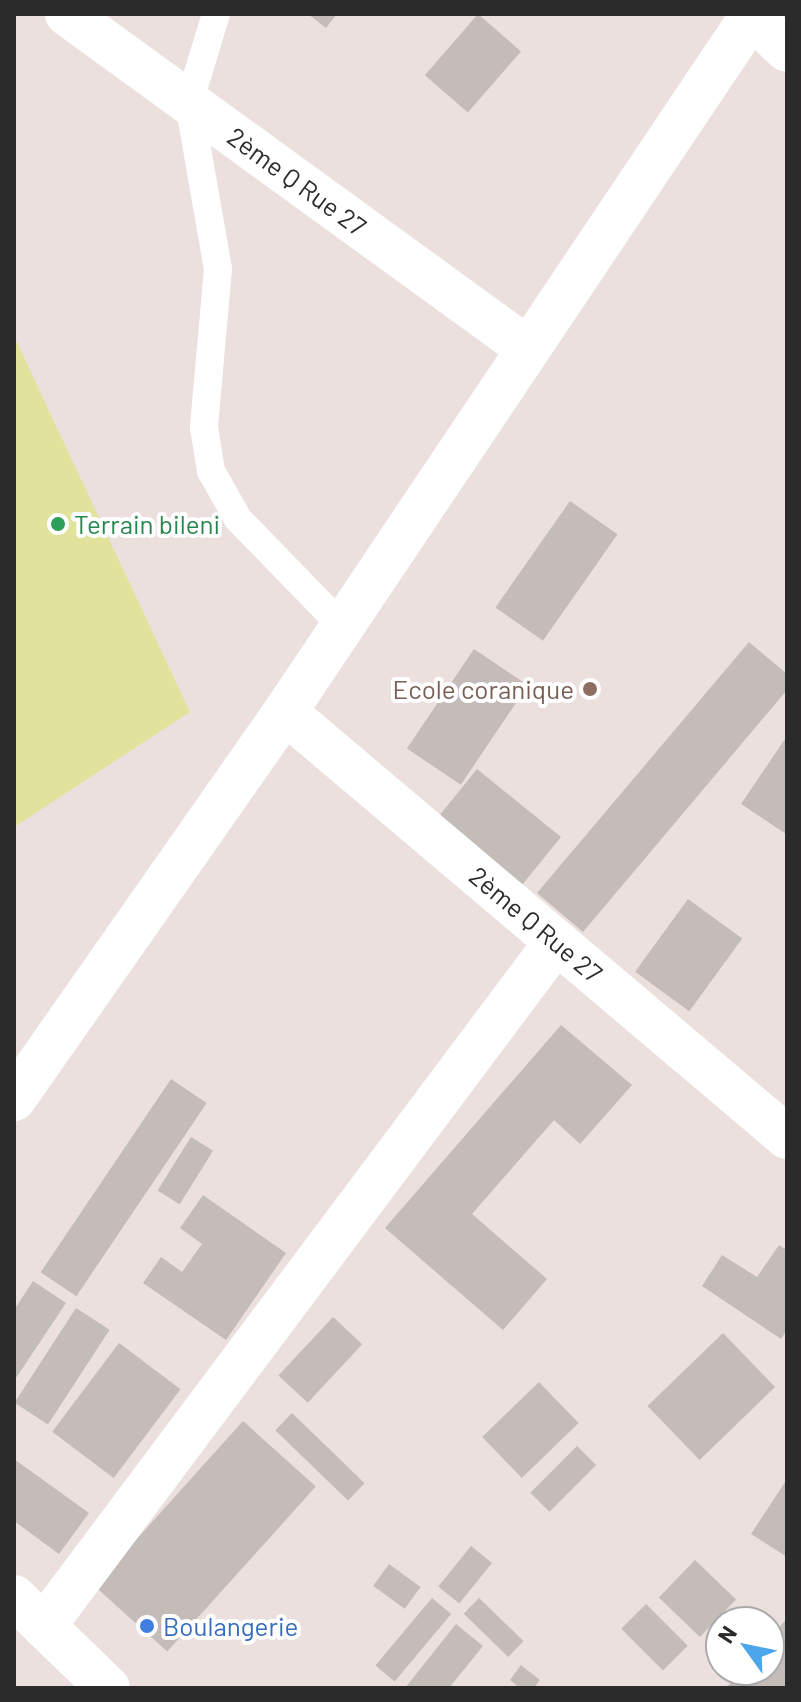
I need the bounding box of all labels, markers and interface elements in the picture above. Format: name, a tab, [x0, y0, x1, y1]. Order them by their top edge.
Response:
street label: 2ème Q Rue 27	[222, 120, 372, 242]
place label: Terrain bileni	[74, 508, 220, 540]
marker: Terrain bileni	[49, 515, 67, 533]
place label: Ecole coranique	[393, 673, 574, 705]
marker: Ecole coranique	[581, 680, 599, 698]
street label: 2ème Q Rue 27	[463, 860, 609, 988]
north arrow	[705, 1606, 785, 1686]
place label: Boulangerie	[163, 1610, 298, 1642]
marker: Boulangerie	[138, 1617, 156, 1635]
text: N	[712, 1621, 741, 1647]

